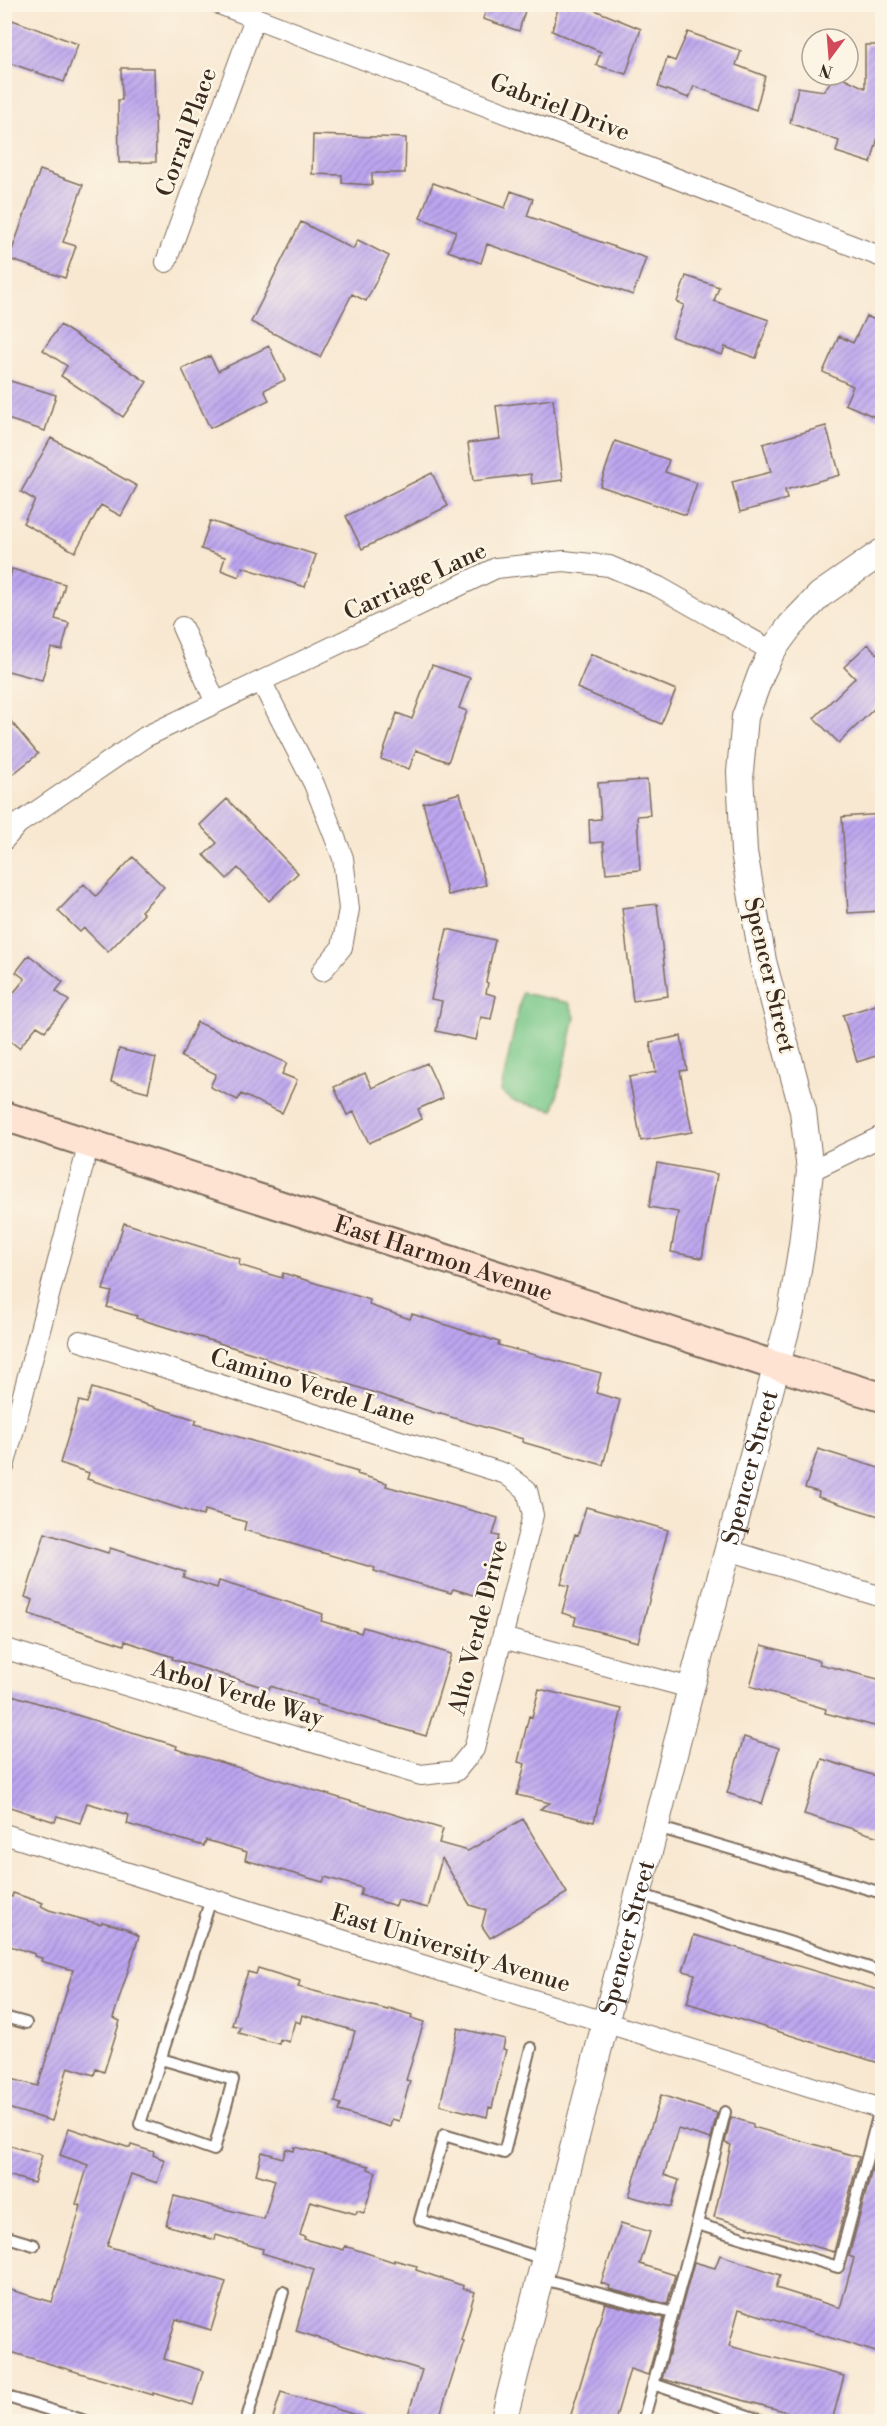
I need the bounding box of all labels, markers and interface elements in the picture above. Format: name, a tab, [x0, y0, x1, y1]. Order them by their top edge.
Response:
north arrow	[800, 27, 860, 87]
text: N	[817, 59, 835, 82]
street label: Corral Place	[150, 64, 224, 201]
street label: Gabriel Drive	[485, 67, 634, 148]
street label: Carriage Lane	[339, 536, 492, 628]
street label: Spencer Street	[737, 894, 802, 1056]
street label: East Harmon Avenue	[330, 1210, 556, 1308]
street label: Camino Verde Lane	[207, 1342, 419, 1433]
street label: Spencer Street	[716, 1387, 786, 1548]
street label: Alto Verde Drive	[442, 1537, 515, 1719]
street label: Arbol Verde Way	[147, 1653, 327, 1734]
street label: Spencer Street	[594, 1857, 662, 2019]
street label: East University Avenue	[327, 1898, 574, 2000]

